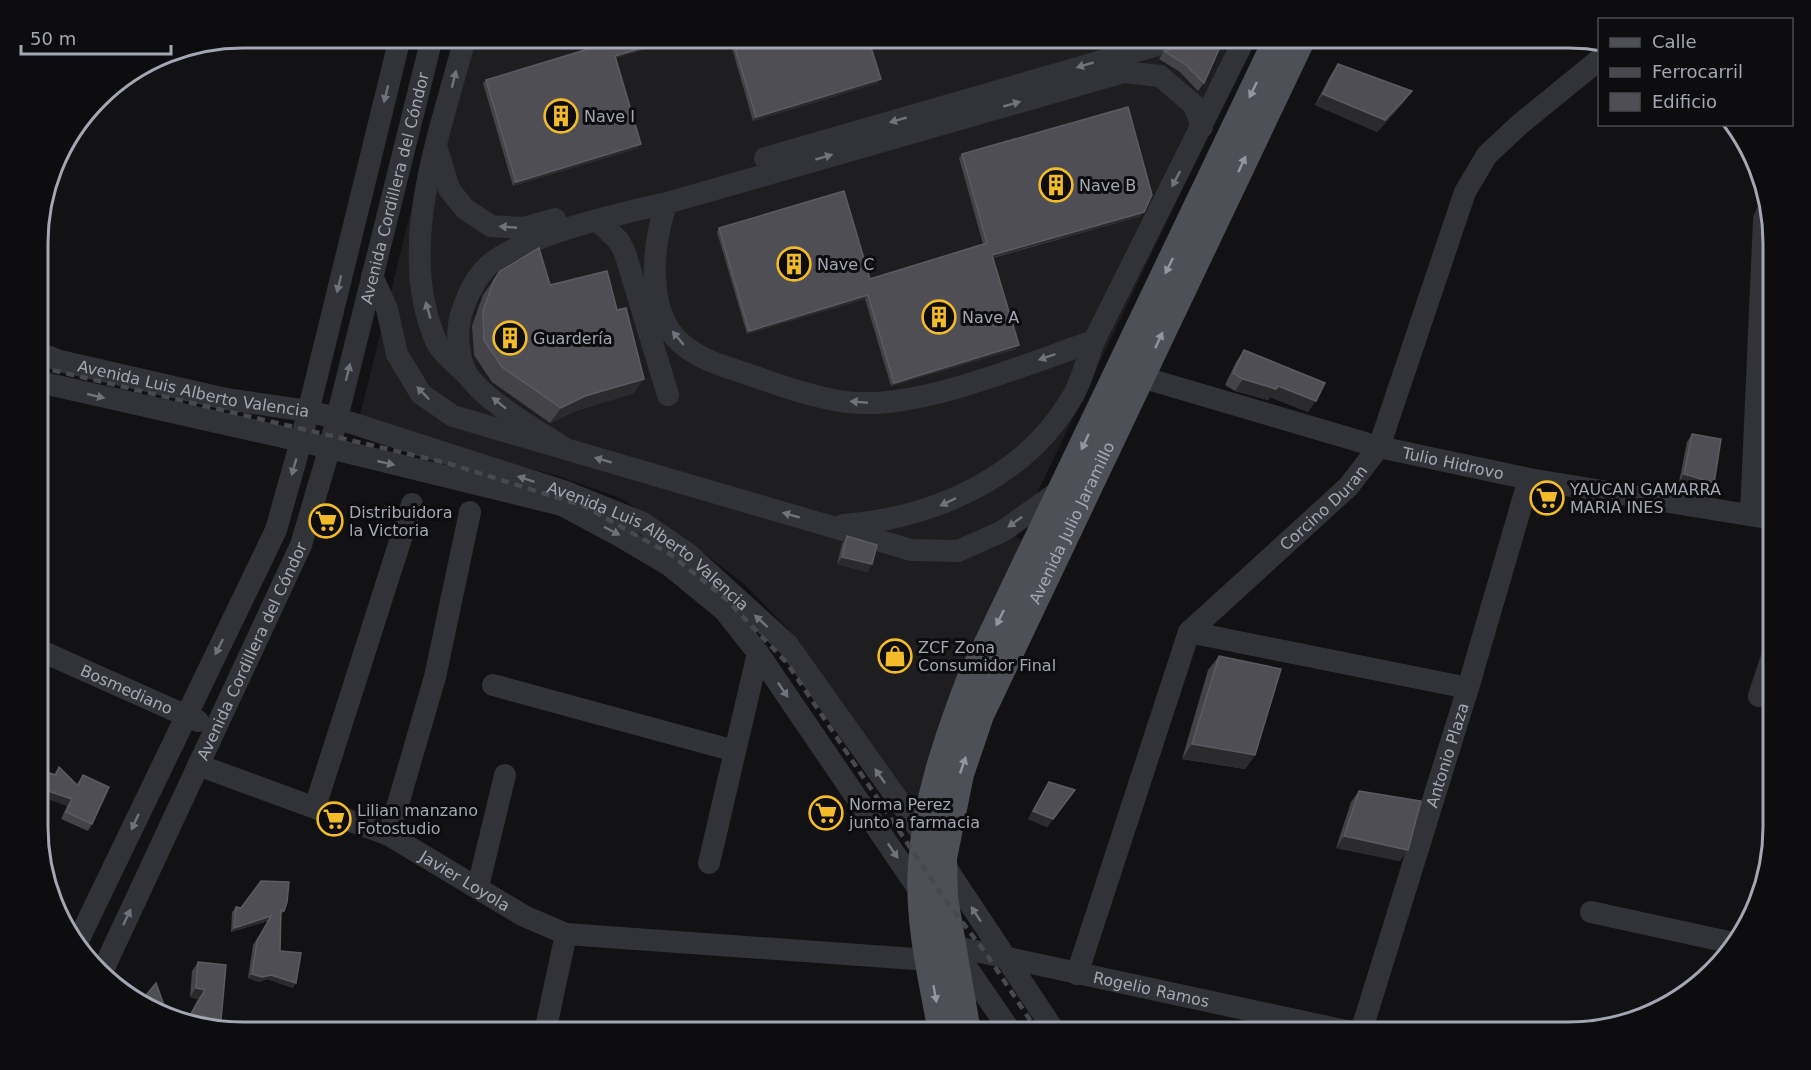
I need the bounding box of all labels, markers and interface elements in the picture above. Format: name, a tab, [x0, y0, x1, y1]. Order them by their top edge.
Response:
scale bar	[21, 18, 171, 56]
legend	[1598, 18, 1793, 126]
text: 50 m	[30, 28, 76, 49]
text: Calle	[1652, 31, 1697, 52]
one-way arrow	[1076, 61, 1094, 70]
text: Ferrocarril	[1652, 61, 1743, 82]
street label: Avenida Cordillera del Cóndor	[356, 70, 433, 306]
one-way arrow	[450, 70, 460, 88]
one-way arrow	[1248, 82, 1257, 99]
one-way arrow	[380, 85, 390, 104]
text: Edificio	[1652, 91, 1717, 112]
building icon: Nave I	[543, 98, 579, 134]
one-way arrow	[1003, 99, 1021, 108]
place label: Nave I	[584, 107, 635, 126]
one-way arrow	[889, 116, 907, 125]
one-way arrow	[815, 152, 833, 162]
one-way arrow	[1238, 155, 1247, 172]
building icon: Nave B	[1038, 167, 1074, 203]
one-way arrow	[1171, 170, 1181, 187]
place label: Nave B	[1079, 176, 1136, 195]
one-way arrow	[499, 222, 518, 232]
building icon: Nave C	[776, 246, 812, 282]
place label: Nave C	[817, 255, 874, 274]
one-way arrow	[1164, 258, 1173, 275]
one-way arrow	[334, 274, 344, 293]
building icon: Nave A	[921, 299, 957, 335]
one-way arrow	[423, 301, 432, 319]
place label: Nave A	[962, 308, 1019, 327]
building icon: Guardería	[492, 320, 528, 356]
place label: Guardería	[533, 329, 612, 348]
one-way arrow	[672, 330, 685, 346]
one-way arrow	[1154, 331, 1163, 348]
one-way arrow	[1038, 352, 1056, 362]
street label: Avenida Luis Alberto Valencia	[76, 356, 311, 421]
one-way arrow	[343, 363, 353, 381]
one-way arrow	[416, 386, 430, 401]
one-way arrow	[87, 392, 106, 401]
one-way arrow	[491, 397, 507, 410]
one-way arrow	[849, 397, 868, 406]
one-way arrow	[1080, 434, 1089, 451]
street label: Avenida Julio Jaramillo	[1025, 438, 1118, 607]
street label: Tulio Hidrovo	[1400, 443, 1506, 483]
one-way arrow	[594, 455, 612, 464]
one-way arrow	[289, 458, 298, 476]
one-way arrow	[377, 459, 395, 469]
street label: Corcino Duran	[1276, 461, 1371, 554]
one-way arrow	[517, 474, 535, 483]
street label: Avenida Luis Alberto Valencia	[545, 477, 753, 614]
supermarket icon: YAUCAN GAMARRA MARIA INES	[1529, 480, 1565, 516]
place label: YAUCAN GAMARRA MARIA INES	[1569, 480, 1721, 517]
one-way arrow	[939, 497, 956, 506]
supermarket icon: Distribuidora la Victoria	[308, 503, 344, 539]
place label: Distribuidora la Victoria	[349, 503, 452, 540]
one-way arrow	[781, 510, 799, 519]
one-way arrow	[1008, 516, 1024, 528]
one-way arrow	[603, 526, 620, 536]
street label: Avenida Cordillera del Cóndor	[193, 539, 311, 763]
one-way arrow	[996, 609, 1006, 627]
one-way arrow	[754, 614, 769, 628]
one-way arrow	[214, 638, 224, 655]
shop icon: ZCF Zona Consumidor Final	[877, 638, 913, 674]
place label: ZCF Zona Consumidor Final	[918, 638, 1056, 675]
street label: Bosmediano	[78, 660, 176, 718]
one-way arrow	[777, 681, 789, 697]
street label: Antonio Plaza	[1422, 700, 1472, 810]
one-way arrow	[959, 756, 968, 774]
one-way arrow	[874, 768, 886, 783]
supermarket icon: Norma Perez junto a farmacia	[808, 795, 844, 831]
place label: Norma Perez junto a farmacia	[848, 795, 980, 832]
supermarket icon: Lilian manzano Fotostudio	[316, 801, 352, 837]
place label: Lilian manzano Fotostudio	[357, 801, 478, 838]
one-way arrow	[130, 814, 139, 831]
one-way arrow	[887, 842, 899, 858]
street label: Javier Loyola	[416, 846, 514, 915]
one-way arrow	[971, 906, 982, 922]
one-way arrow	[123, 908, 132, 925]
street label: Rogelio Ramos	[1092, 967, 1211, 1011]
one-way arrow	[931, 984, 940, 1003]

